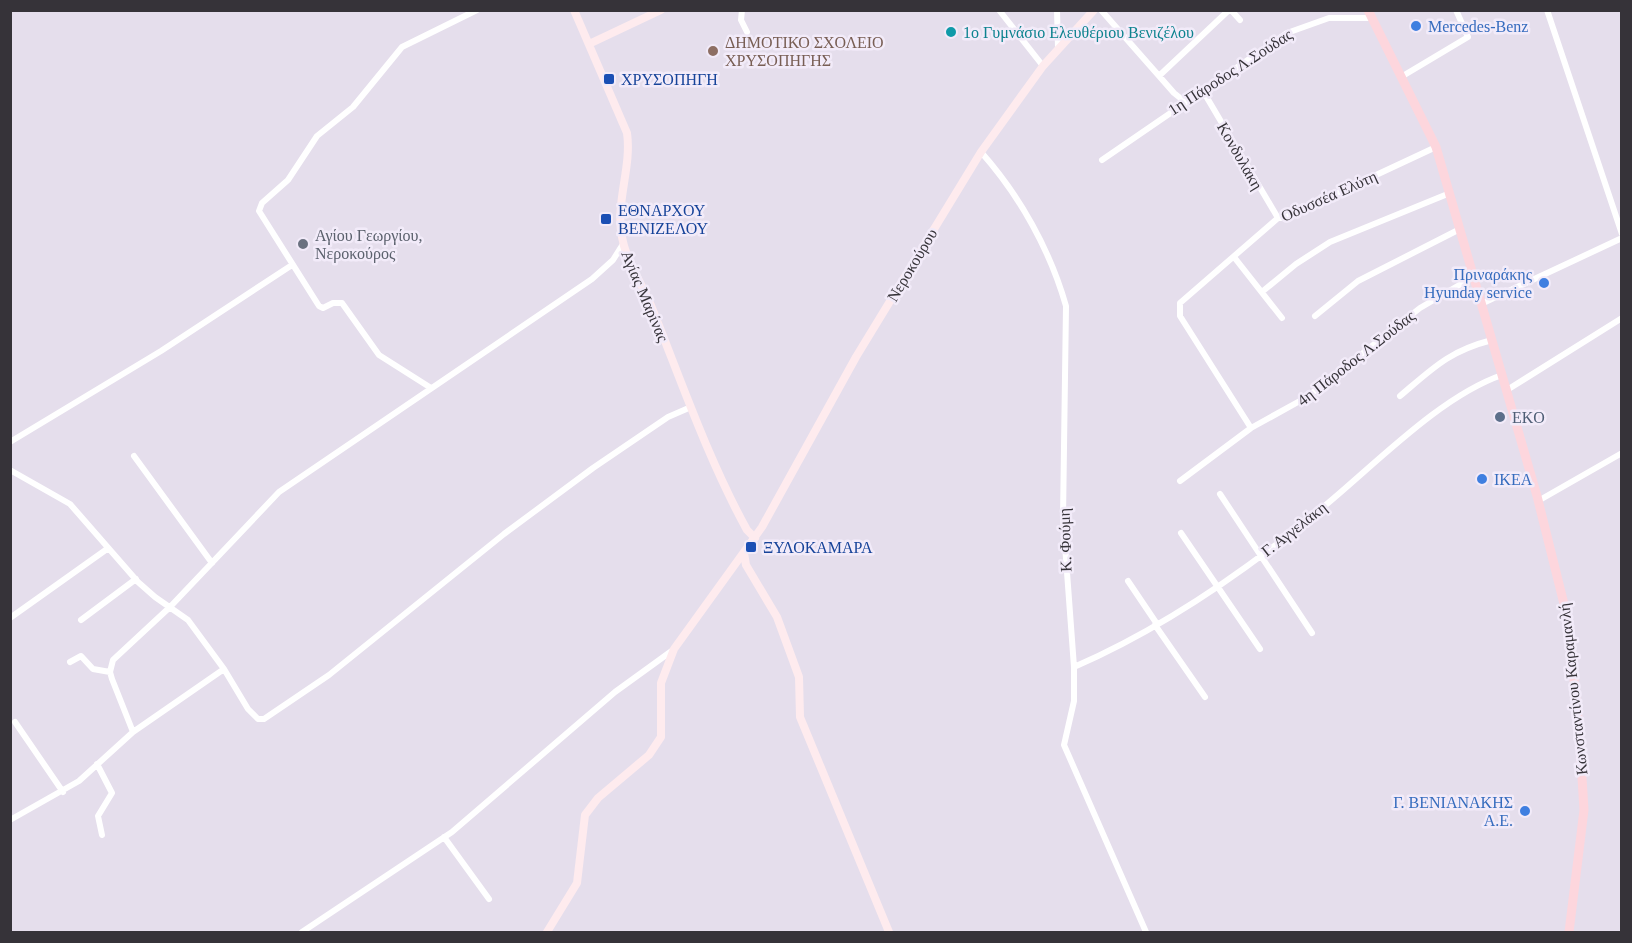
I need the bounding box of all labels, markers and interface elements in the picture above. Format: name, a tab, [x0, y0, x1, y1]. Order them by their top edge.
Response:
place label: Mercedes-Benz	[1428, 18, 1528, 35]
marker: Mercedes-Benz	[1409, 19, 1423, 33]
place label: 1ο Γυμνάσιο Ελευθέριου Βενιζέλου	[963, 24, 1194, 42]
marker: 1ο Γυμνάσιο Ελευθέριου Βενιζέλου	[944, 25, 958, 39]
street label: 1η Πάροδος Λ.Σούδας	[1165, 25, 1296, 119]
place label: ΔΗΜΟΤΙΚΟ ΣΧΟΛΕΙΟ ΧΡΥΣΟΠΗΓΗΣ	[725, 34, 884, 69]
marker: ΔΗΜΟΤΙΚΟ ΣΧΟΛΕΙΟ ΧΡΥΣΟΠΗΓΗΣ	[706, 44, 720, 58]
place label: ΧΡΥΣΟΠΗΓΗ	[621, 71, 718, 88]
marker: ΧΡΥΣΟΠΗΓΗ	[602, 72, 616, 86]
street label: Κονδυλάκη	[1213, 119, 1266, 193]
street label: Οδυσσέα Ελύτη	[1278, 167, 1380, 226]
place label: ΕΘΝΑΡΧΟΥ ΒΕΝΙΖΕΛΟΥ	[618, 202, 709, 237]
marker: ΕΘΝΑΡΧΟΥ ΒΕΝΙΖΕΛΟΥ	[599, 212, 613, 226]
street label: Νεροκούρου	[884, 225, 941, 305]
place label: Αγίου Γεωργίου, Νεροκούρος	[315, 227, 423, 263]
marker: Αγίου Γεωργίου, Νεροκούρος	[296, 237, 310, 251]
street label: Αγίας Μαρίνας	[617, 248, 672, 345]
place label: Πριναράκης Hyunday service	[1424, 266, 1533, 302]
marker: Πριναράκης Hyunday service	[1537, 276, 1551, 290]
street label: 4η Πάροδος Λ.Σούδας	[1294, 306, 1419, 410]
place label: EKO	[1512, 409, 1545, 426]
marker: EKO	[1493, 410, 1507, 424]
place label: IKEA	[1494, 471, 1533, 488]
marker: IKEA	[1475, 472, 1489, 486]
street label: Γ. Αγγελάκη	[1258, 498, 1331, 561]
street label: Κ. Φούμη	[1055, 508, 1076, 572]
place label: ΞΥΛΟΚΑΜΑΡΑ	[763, 539, 873, 556]
marker: ΞΥΛΟΚΑΜΑΡΑ	[744, 540, 758, 554]
street label: Κωνσταντίνου Καραμανλή	[1555, 602, 1591, 776]
place label: Γ. ΒΕΝΙΑΝΑΚΗΣ A.E.	[1393, 794, 1513, 829]
marker: Γ. ΒΕΝΙΑΝΑΚΗΣ A.E.	[1518, 804, 1532, 818]

